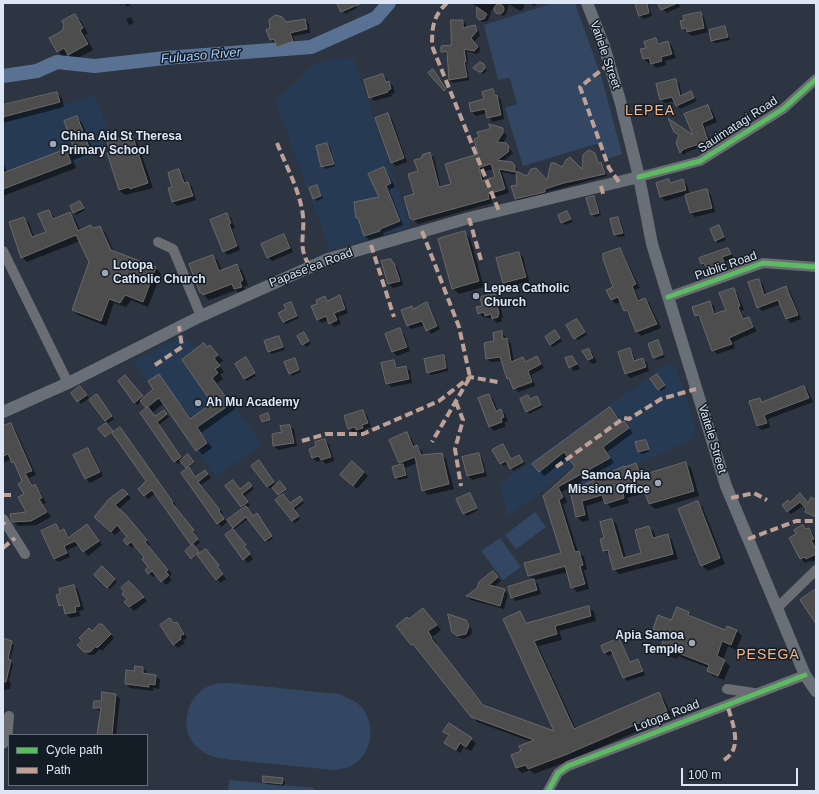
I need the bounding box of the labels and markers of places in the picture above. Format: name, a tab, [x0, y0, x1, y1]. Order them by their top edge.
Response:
place label: China Aid St Theresa Primary School	[61, 130, 182, 158]
marker: China Aid St Theresa Primary School	[48, 139, 58, 149]
place label: Lotopa Catholic Church	[113, 259, 206, 287]
marker: Lotopa Catholic Church	[100, 268, 110, 278]
place label: Lepea Catholic Church	[484, 282, 569, 310]
marker: Lepea Catholic Church	[471, 291, 481, 301]
place label: Ah Mu Academy	[206, 396, 299, 410]
marker: Ah Mu Academy	[193, 398, 203, 408]
place label: Samoa Apia Mission Office	[568, 469, 650, 497]
marker: Samoa Apia Mission Office	[653, 478, 663, 488]
place label: Apia Samoa Temple	[615, 629, 684, 657]
marker: Apia Samoa Temple	[687, 638, 697, 648]

